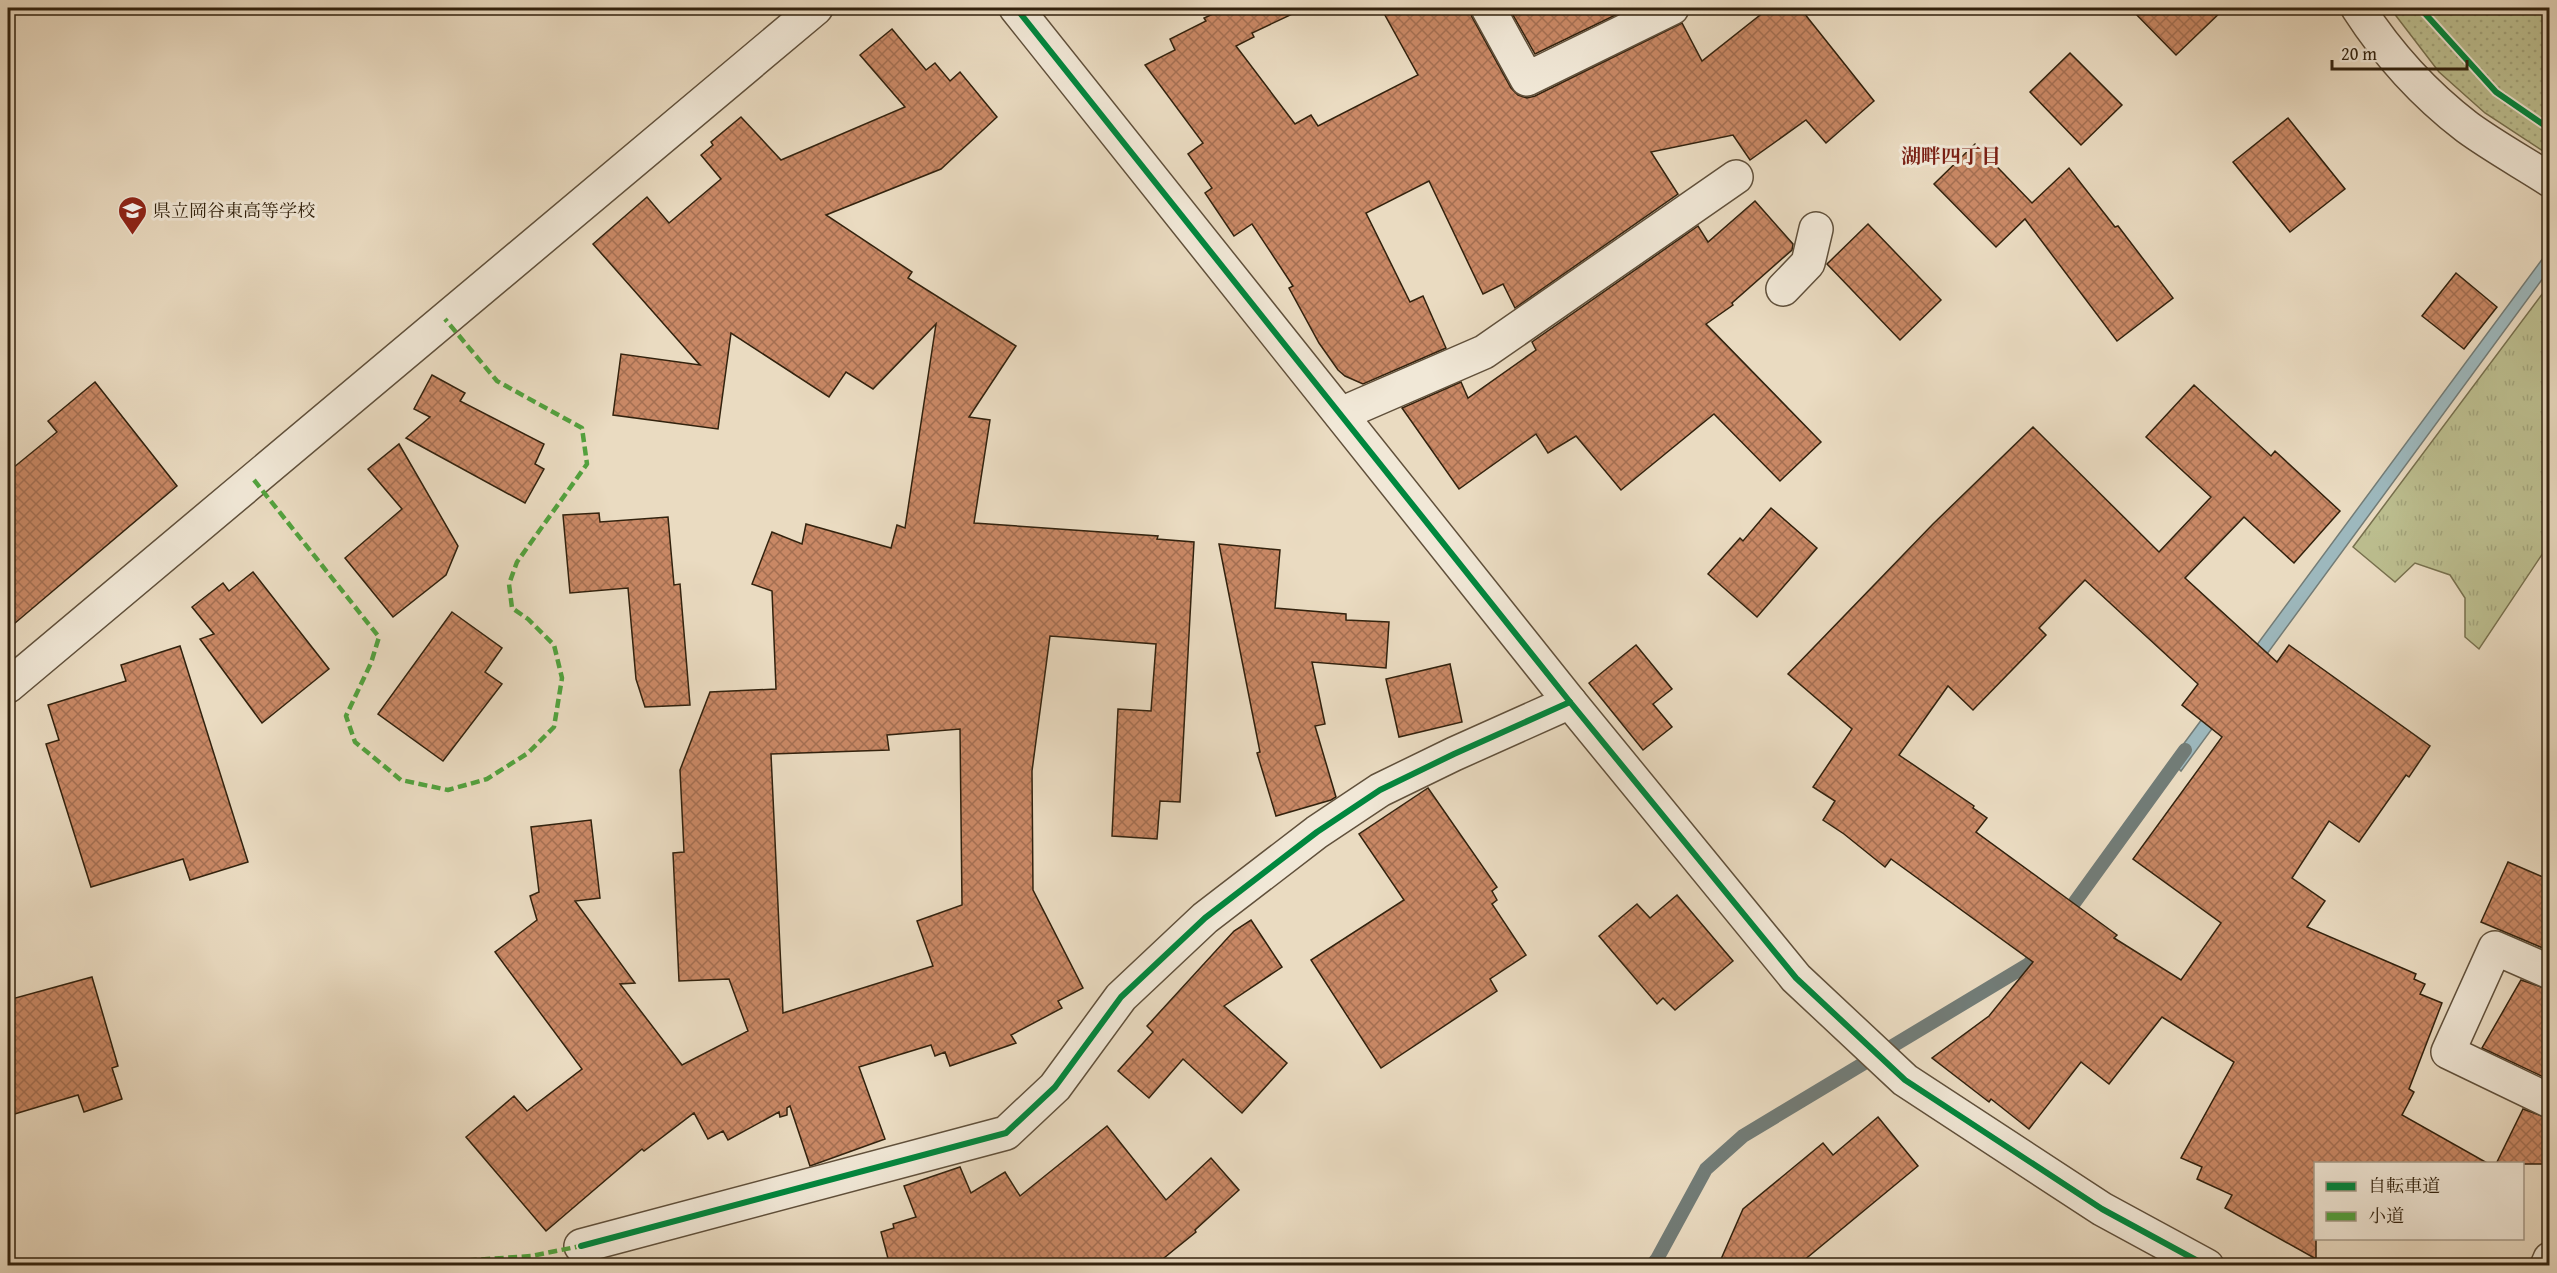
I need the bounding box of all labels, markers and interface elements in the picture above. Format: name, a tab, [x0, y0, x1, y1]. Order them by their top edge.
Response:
scale bar	[2332, 33, 2467, 71]
text: 20 m	[2341, 40, 2377, 67]
district label: 湖畔四丁目	[1901, 141, 2001, 170]
school or university icon: 県立岡谷東高等学校	[116, 194, 148, 236]
place label: 県立岡谷東高等学校	[153, 197, 315, 224]
legend	[2314, 1162, 2524, 1240]
text: 自転車道	[2368, 1172, 2440, 1199]
text: 小道	[2368, 1202, 2404, 1229]

